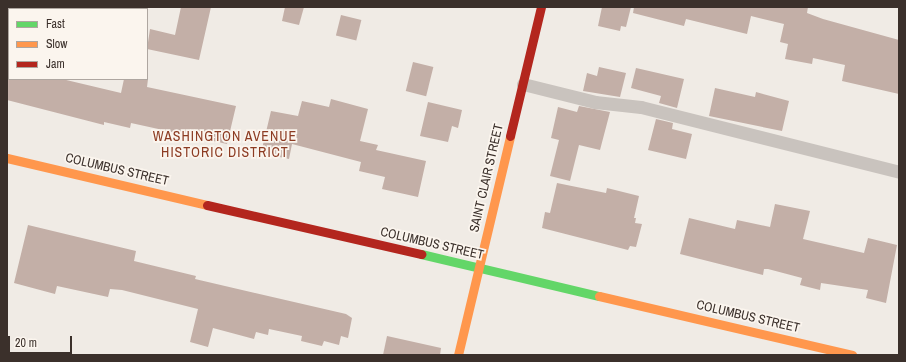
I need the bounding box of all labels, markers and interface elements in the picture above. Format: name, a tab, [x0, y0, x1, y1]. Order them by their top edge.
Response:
legend	[8, 8, 148, 80]
text: Fast	[46, 16, 65, 32]
text: Slow	[46, 36, 67, 52]
text: Jam	[46, 56, 65, 72]
street label: SAINT CLAIR STREET	[467, 122, 507, 234]
district label: WASHINGTON AVENUE HISTORIC DISTRICT	[152, 128, 298, 160]
street label: COLUMBUS STREET	[64, 151, 170, 189]
street label: COLUMBUS STREET	[379, 225, 485, 263]
street label: COLUMBUS STREET	[695, 298, 801, 336]
scale bar	[10, 328, 74, 354]
text: 20 m	[15, 335, 37, 351]

